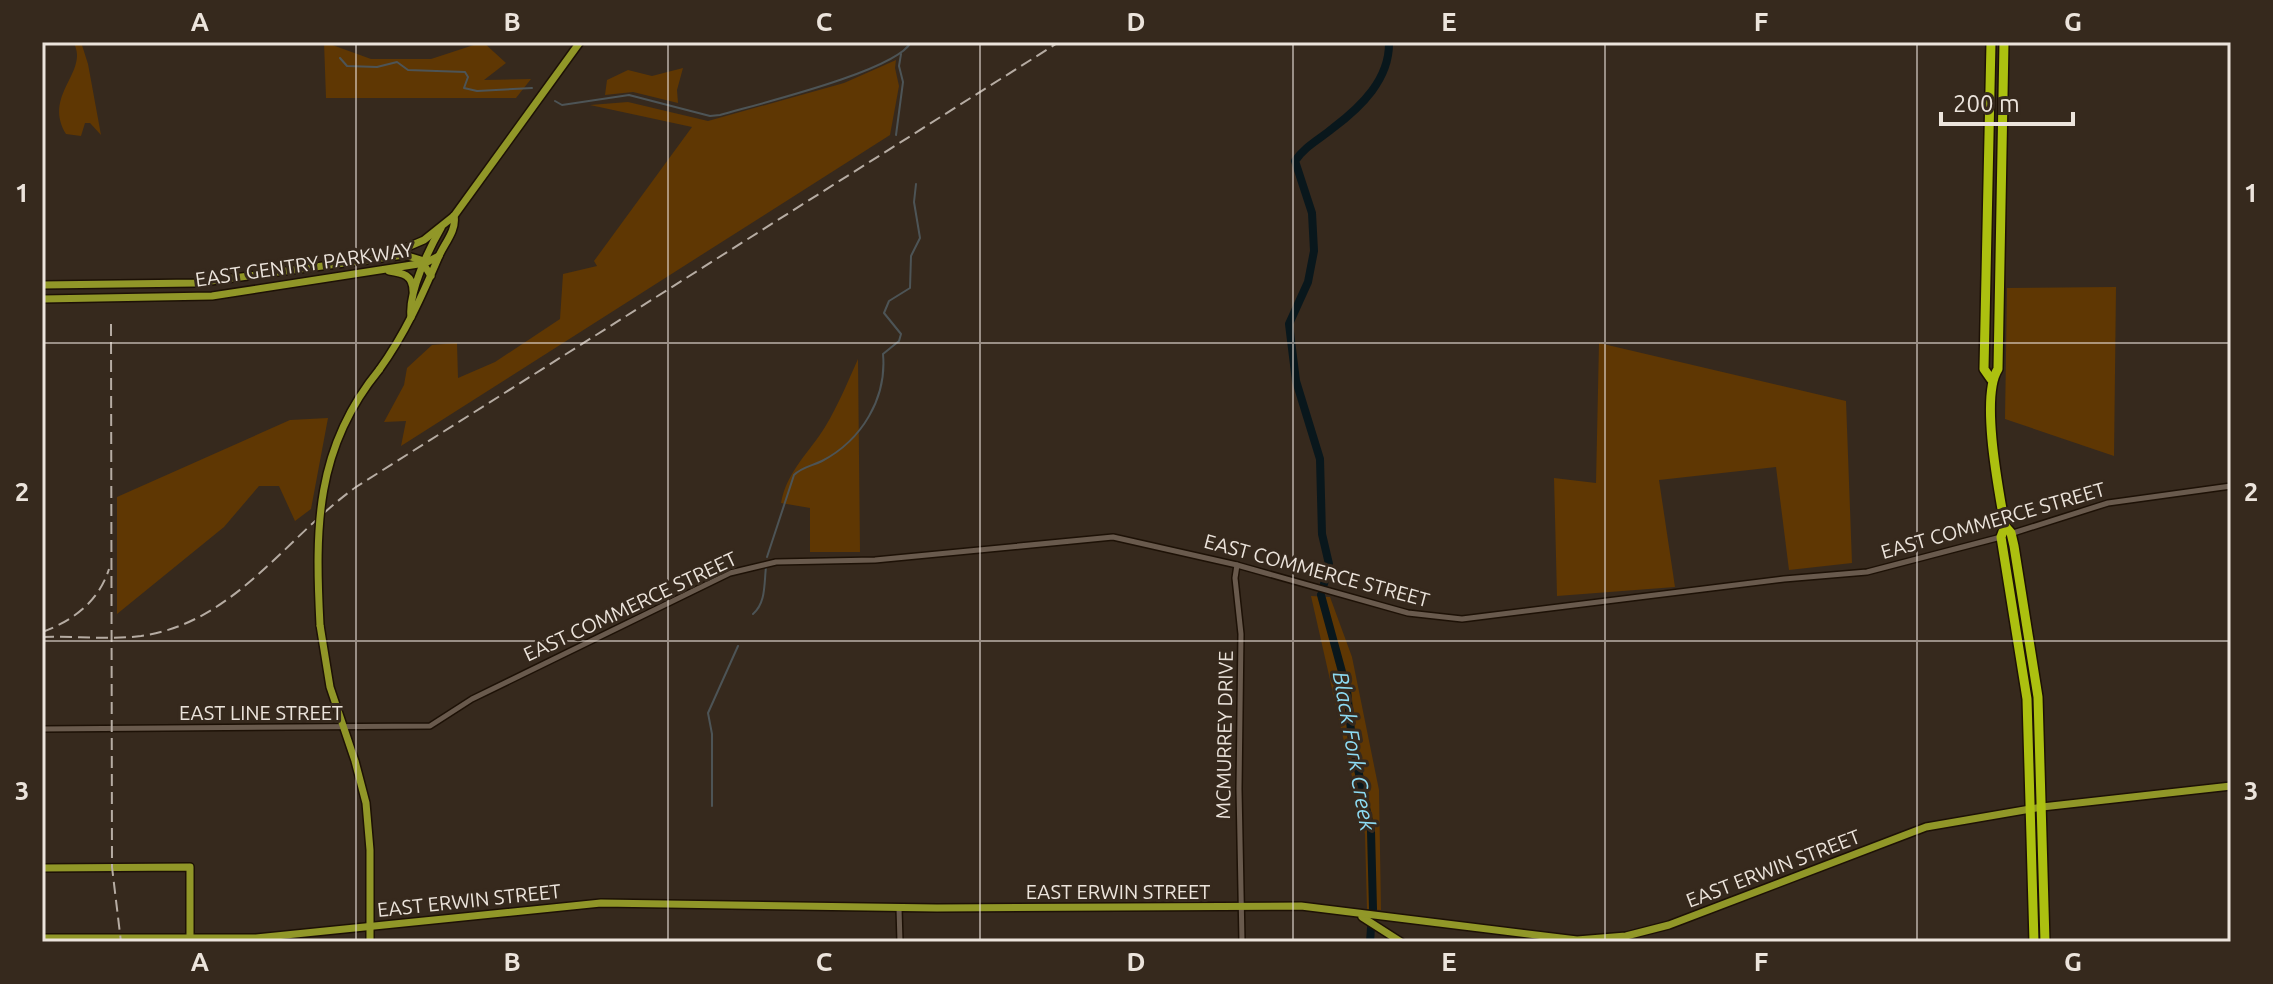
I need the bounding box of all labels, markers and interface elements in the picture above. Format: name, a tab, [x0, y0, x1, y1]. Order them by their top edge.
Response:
text: A	[191, 7, 210, 36]
text: B	[503, 7, 521, 36]
text: C	[816, 7, 833, 36]
text: D	[1127, 7, 1145, 36]
text: E	[1441, 7, 1457, 36]
text: F	[1754, 7, 1768, 36]
text: G	[2064, 7, 2082, 36]
scale bar	[1941, 76, 2073, 126]
text: 200 m	[1953, 90, 2020, 117]
text: 1	[15, 178, 29, 207]
text: 1	[2244, 178, 2258, 207]
street label: EAST GENTRY PARKWAY	[194, 237, 415, 291]
text: 2	[15, 477, 29, 506]
street label: EAST COMMERCE STREET	[1878, 477, 2108, 563]
text: 2	[2244, 477, 2258, 506]
street label: EAST COMMERCE STREET	[1202, 529, 1432, 611]
street label: EAST COMMERCE STREET	[520, 546, 740, 666]
street label: MCMURREY DRIVE	[1211, 650, 1237, 820]
water label: Black Fork Creek	[1329, 669, 1381, 833]
street label: EAST LINE STREET	[179, 701, 343, 724]
text: 3	[15, 776, 29, 805]
text: 3	[2244, 776, 2258, 805]
street label: EAST ERWIN STREET	[1683, 824, 1863, 912]
street label: EAST ERWIN STREET	[376, 879, 562, 921]
street label: EAST ERWIN STREET	[1026, 880, 1210, 903]
text: A	[191, 947, 210, 976]
text: B	[503, 947, 521, 976]
text: C	[816, 947, 833, 976]
text: D	[1127, 947, 1145, 976]
text: E	[1441, 947, 1457, 976]
text: F	[1754, 947, 1768, 976]
text: G	[2064, 947, 2082, 976]

